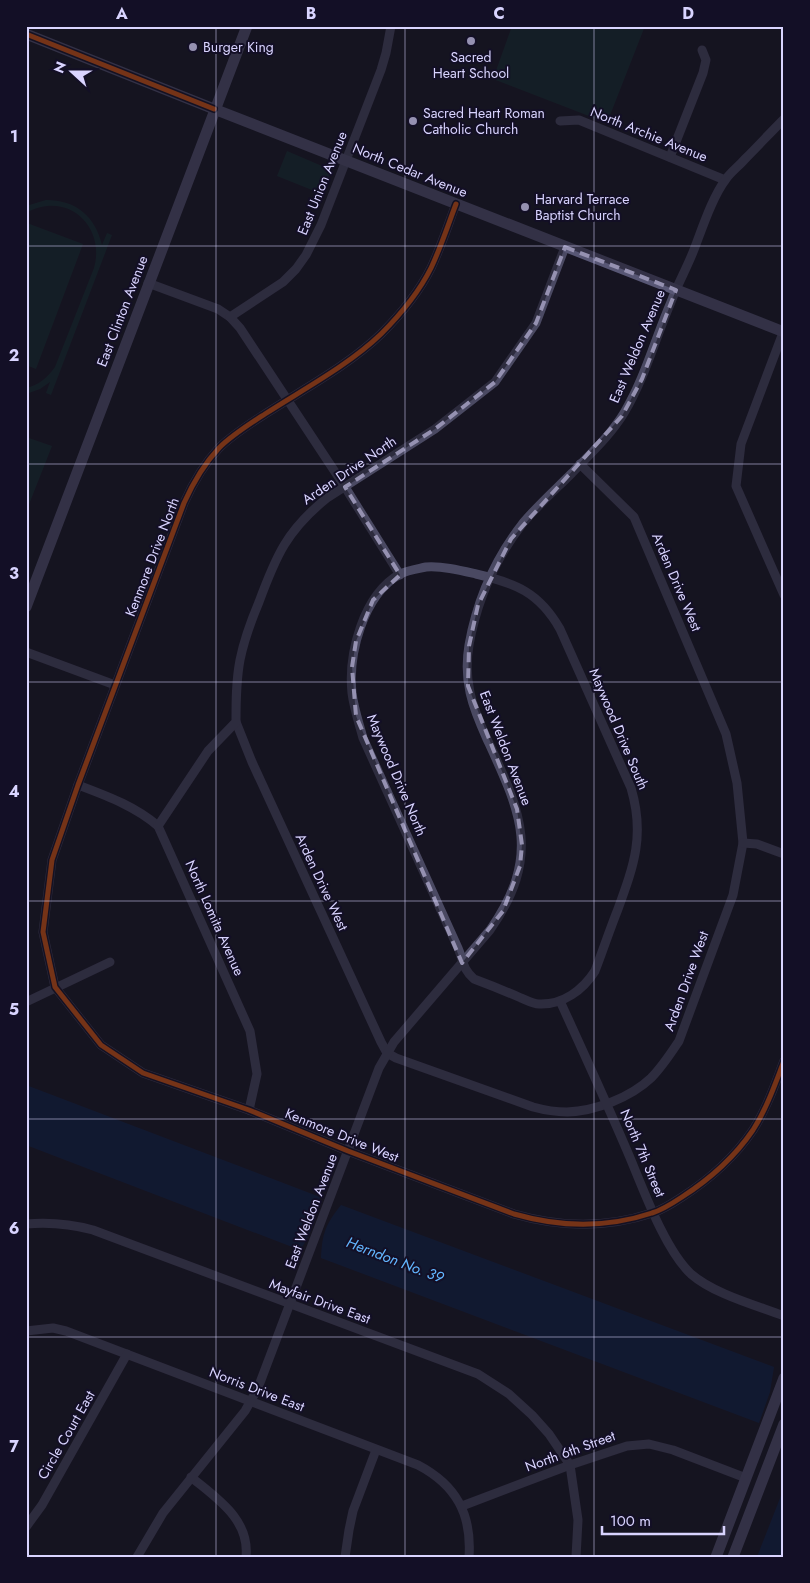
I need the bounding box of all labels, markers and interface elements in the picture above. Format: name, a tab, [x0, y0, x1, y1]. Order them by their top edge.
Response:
text: A	[115, 2, 128, 25]
text: B	[306, 2, 316, 25]
text: C	[493, 2, 505, 25]
text: D	[682, 2, 694, 25]
marker: Sacred Heart School	[465, 35, 477, 47]
place label: Burger King	[203, 37, 274, 57]
marker: Burger King	[187, 41, 199, 53]
place label: Sacred Heart School	[433, 47, 509, 83]
north arrow	[48, 48, 98, 98]
text: N	[49, 59, 71, 76]
street label: North Archie Avenue	[587, 101, 711, 167]
place label: Sacred Heart Roman Catholic Church	[423, 103, 545, 139]
marker: Sacred Heart Roman Catholic Church	[407, 115, 419, 127]
text: 1	[10, 125, 18, 148]
street label: East Union Avenue	[292, 128, 352, 238]
street label: North Cedar Avenue	[350, 138, 470, 202]
place label: Harvard Terrace Baptist Church	[535, 189, 629, 225]
marker: Harvard Terrace Baptist Church	[519, 201, 531, 213]
street label: East Clinton Avenue	[92, 253, 152, 369]
street label: East Weldon Avenue	[604, 286, 670, 406]
text: 2	[9, 344, 19, 367]
street label: Arden Drive North	[298, 431, 400, 509]
street label: Kenmore Drive North	[120, 495, 184, 619]
street label: Arden Drive West	[647, 530, 707, 635]
text: 3	[9, 562, 19, 585]
street label: Maywood Drive South	[584, 665, 654, 793]
street label: East Weldon Avenue	[475, 688, 537, 808]
street label: Maywood Drive North	[362, 711, 432, 839]
text: 4	[8, 780, 20, 803]
street label: Arden Drive West	[291, 830, 354, 934]
street label: North Lomita Avenue	[181, 857, 249, 979]
street label: Arden Drive West	[659, 928, 714, 1034]
text: 5	[9, 998, 19, 1021]
street label: Kenmore Drive West	[282, 1103, 402, 1167]
street label: North 7th Street	[615, 1106, 671, 1201]
street label: East Weldon Avenue	[280, 1151, 342, 1271]
text: 6	[9, 1217, 19, 1240]
water label: Herndon No. 39	[343, 1231, 447, 1289]
street label: Mayfair Drive East	[267, 1273, 374, 1329]
street label: Norris Drive East	[207, 1362, 308, 1417]
street label: Circle Court East	[32, 1386, 100, 1483]
street label: North 6th Street	[522, 1425, 618, 1477]
text: 7	[9, 1435, 19, 1458]
scale bar	[602, 1503, 725, 1535]
text: 100 m	[610, 1510, 651, 1532]

